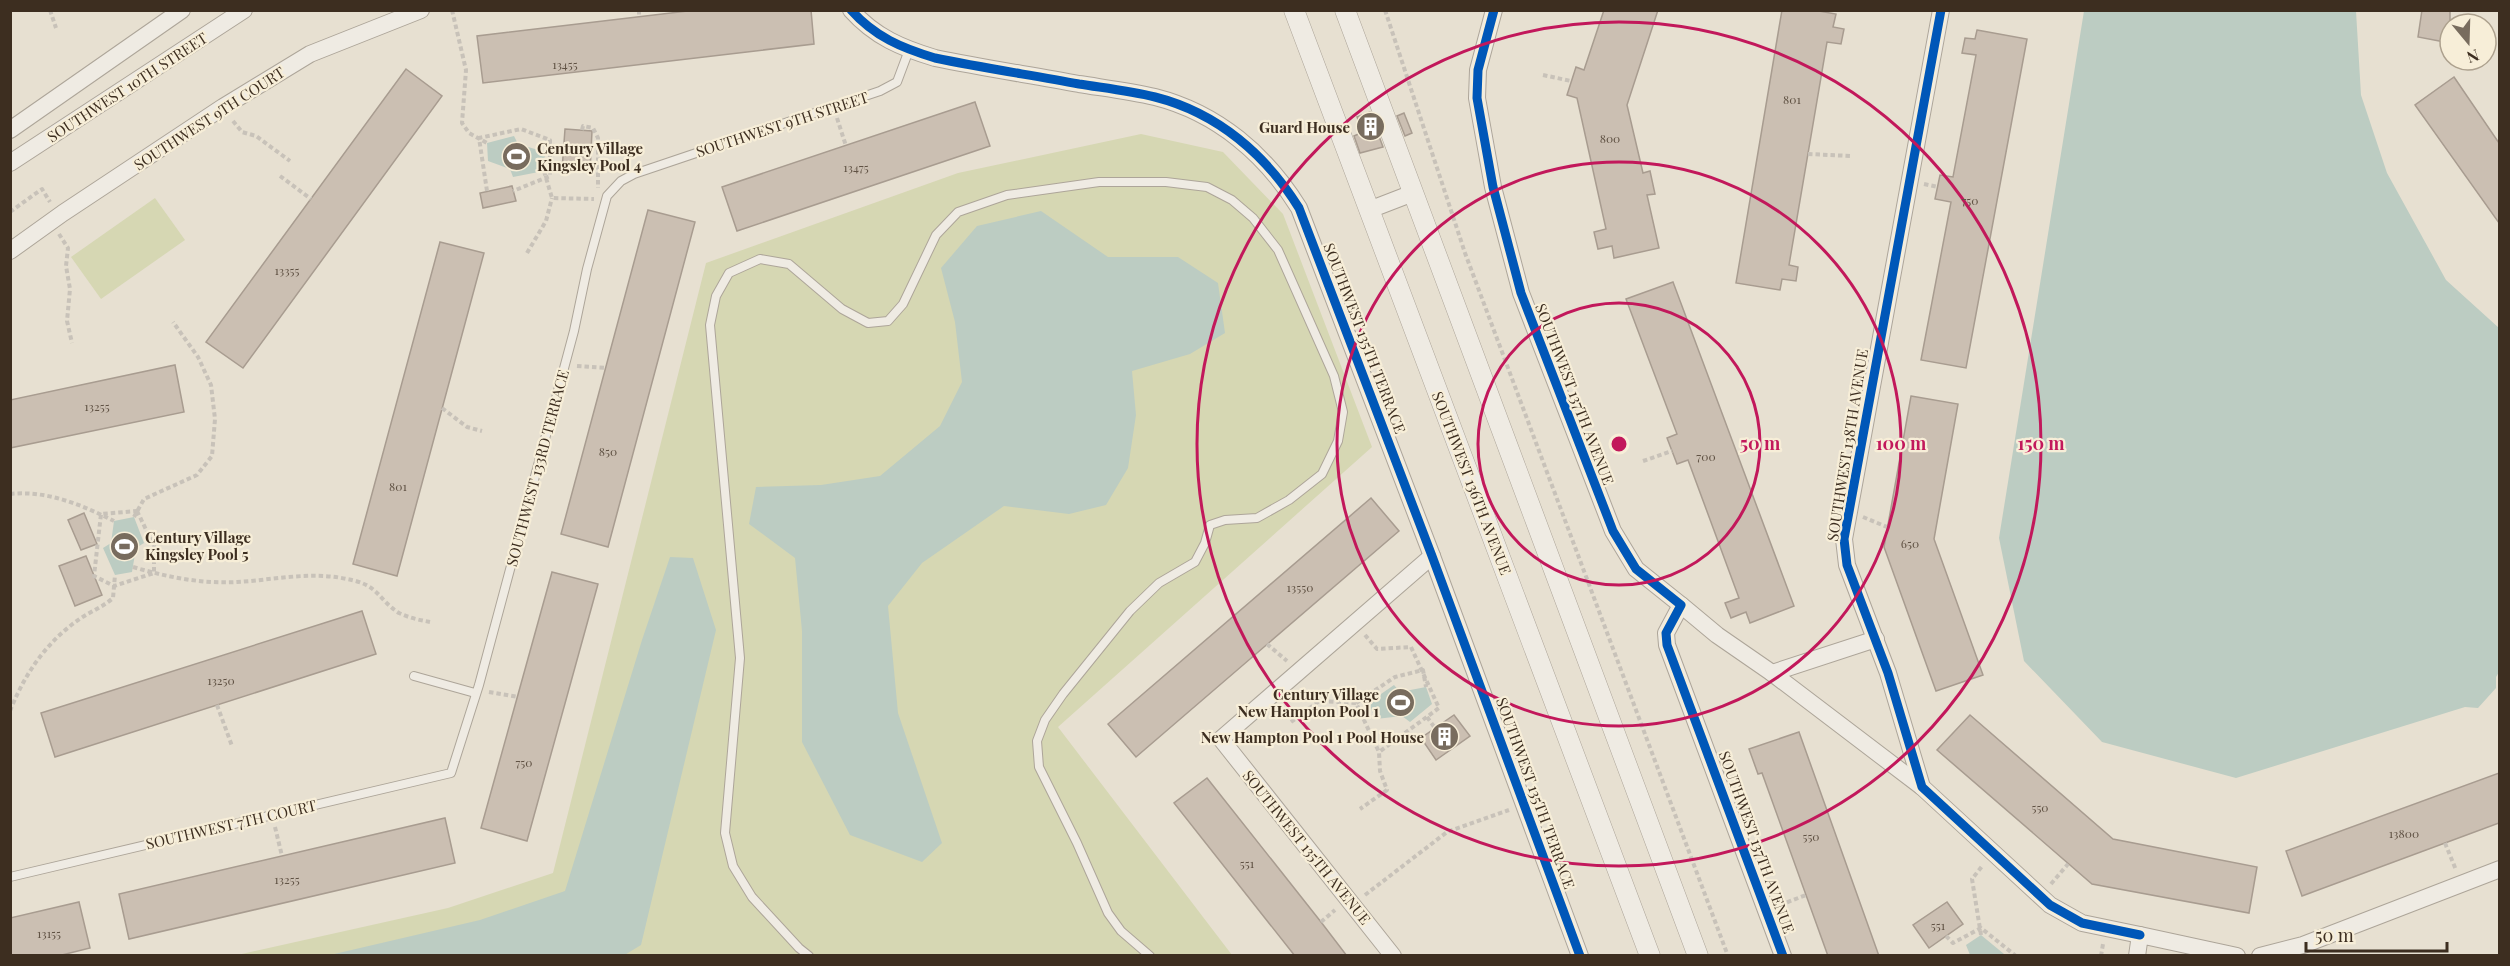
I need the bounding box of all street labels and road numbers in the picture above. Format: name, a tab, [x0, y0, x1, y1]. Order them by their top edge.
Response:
street label: SOUTHWEST 10TH STREET	[43, 28, 211, 146]
street label: SOUTHWEST 9TH COURT	[130, 62, 288, 174]
street label: SOUTHWEST 9TH STREET	[693, 87, 871, 161]
street label: SOUTHWEST 135TH TERRACE	[1319, 240, 1411, 436]
street label: SOUTHWEST 137TH AVENUE	[1531, 300, 1619, 488]
street label: SOUTHWEST 138TH AVENUE	[1822, 347, 1872, 543]
street label: SOUTHWEST 133RD TERRACE	[501, 367, 573, 569]
street label: SOUTHWEST 136TH AVENUE	[1428, 389, 1516, 577]
street label: SOUTHWEST 135TH TERRACE	[1492, 694, 1580, 892]
street label: SOUTHWEST 137TH AVENUE	[1715, 748, 1799, 936]
street label: SOUTHWEST 135TH AVENUE	[1239, 766, 1375, 928]
street label: SOUTHWEST 7TH COURT	[144, 795, 318, 853]

